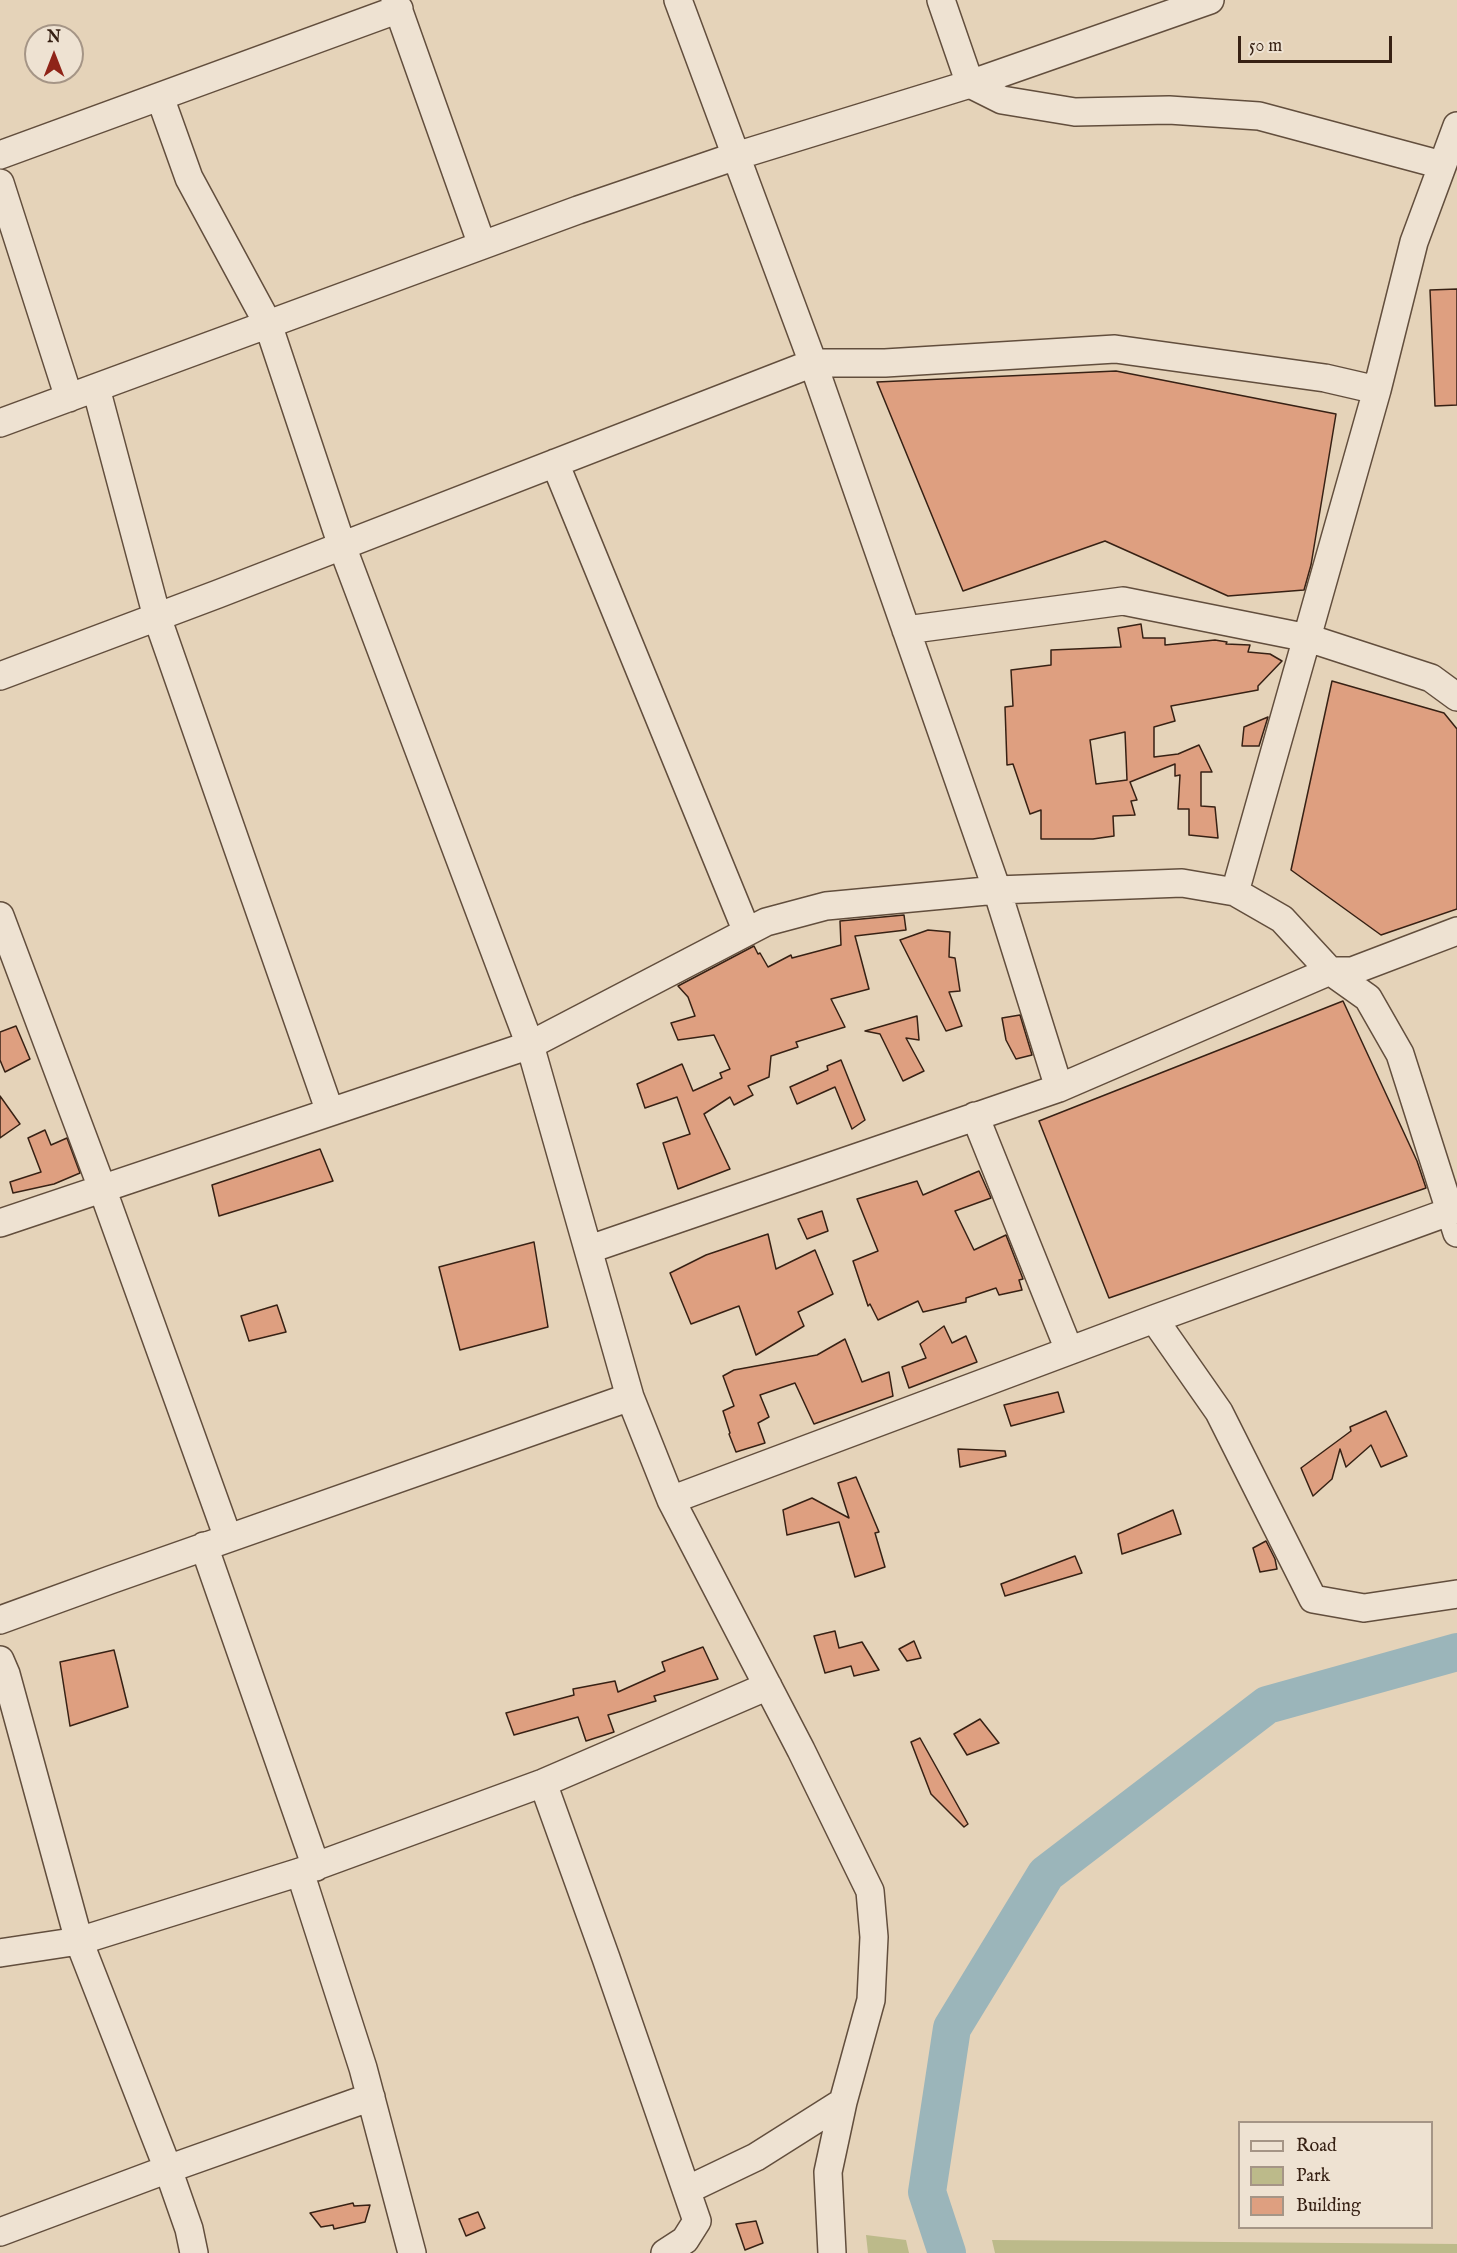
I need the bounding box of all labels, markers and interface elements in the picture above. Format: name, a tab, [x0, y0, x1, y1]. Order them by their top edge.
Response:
north arrow	[24, 24, 84, 84]
scale bar	[1241, 24, 1396, 62]
text: N	[47, 28, 61, 48]
text: 50 m	[1249, 35, 1282, 58]
legend	[1238, 2121, 1433, 2229]
text: Road	[1296, 2135, 1337, 2158]
text: Park	[1296, 2165, 1330, 2188]
text: Building	[1296, 2195, 1361, 2218]

